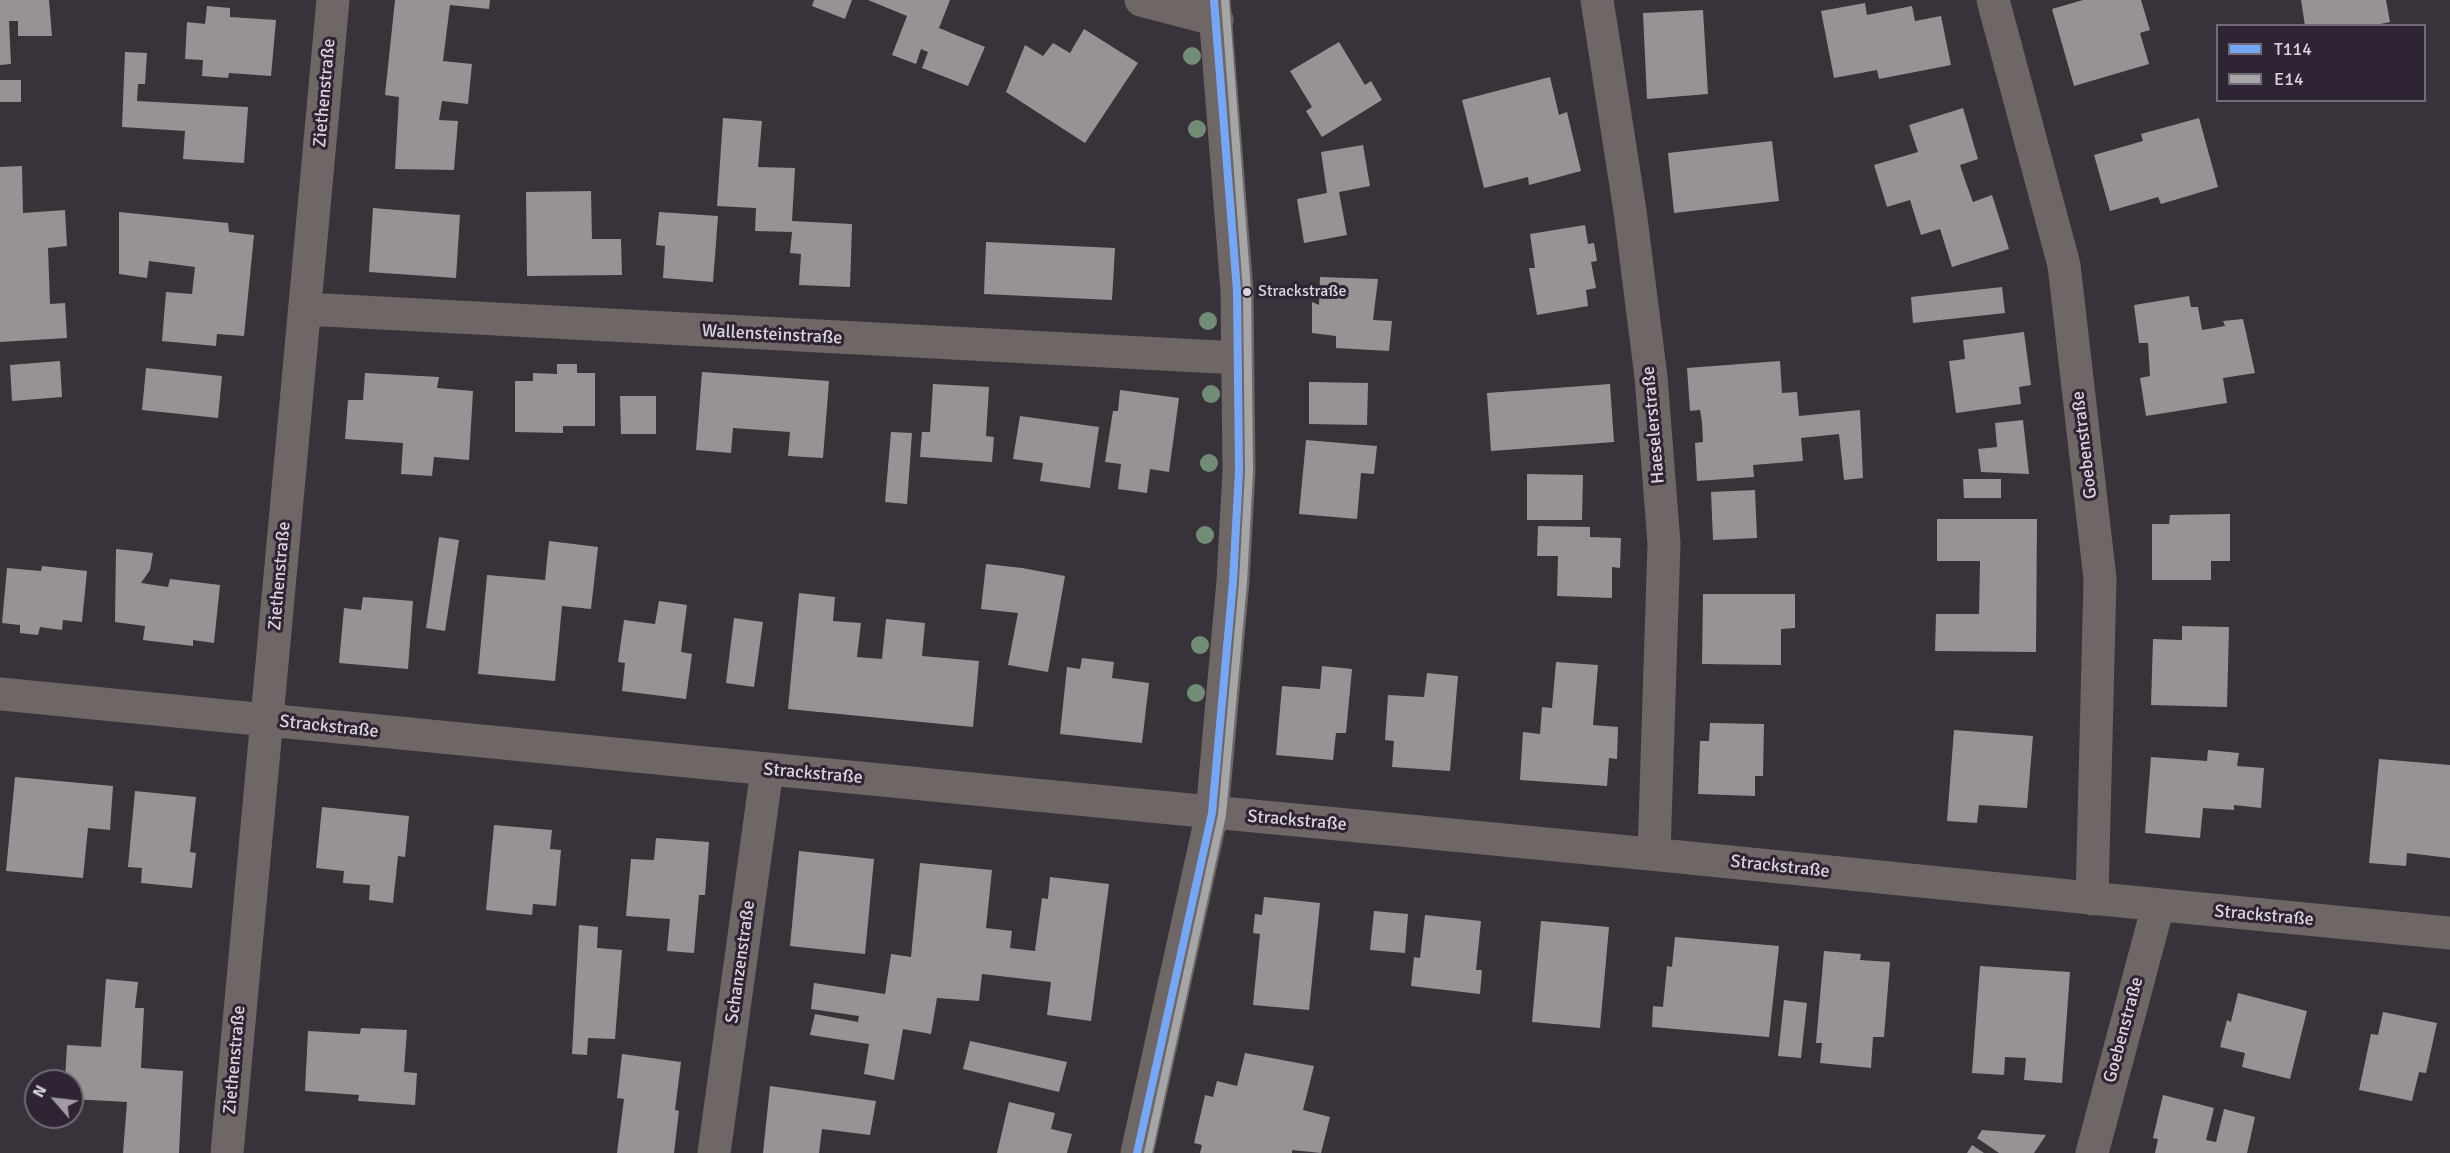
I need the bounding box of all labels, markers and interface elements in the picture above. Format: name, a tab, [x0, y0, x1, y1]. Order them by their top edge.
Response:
legend	[2216, 24, 2426, 102]
street label: Ziethenstraße	[309, 38, 341, 148]
text: T114	[2274, 38, 2312, 60]
text: E14	[2274, 68, 2304, 90]
place label: Strackstraße	[1258, 282, 1346, 302]
marker: Strackstraße	[1241, 286, 1253, 298]
street label: Wallensteinstraße	[701, 321, 843, 349]
street label: Haeselerstraße	[1638, 365, 1670, 485]
street label: Goebenstraße	[2068, 390, 2102, 500]
street label: Ziethenstraße	[264, 521, 296, 631]
street label: Strackstraße	[278, 711, 380, 743]
street label: Strackstraße	[763, 759, 863, 789]
street label: Strackstraße	[1247, 806, 1347, 836]
street label: Strackstraße	[1729, 851, 1831, 883]
street label: Schanzenstraße	[722, 899, 760, 1025]
street label: Strackstraße	[2214, 901, 2314, 931]
street label: Goebenstraße	[2100, 975, 2148, 1085]
street label: Ziethenstraße	[219, 1005, 251, 1115]
north arrow	[24, 1069, 84, 1129]
text: N	[28, 1082, 51, 1101]

